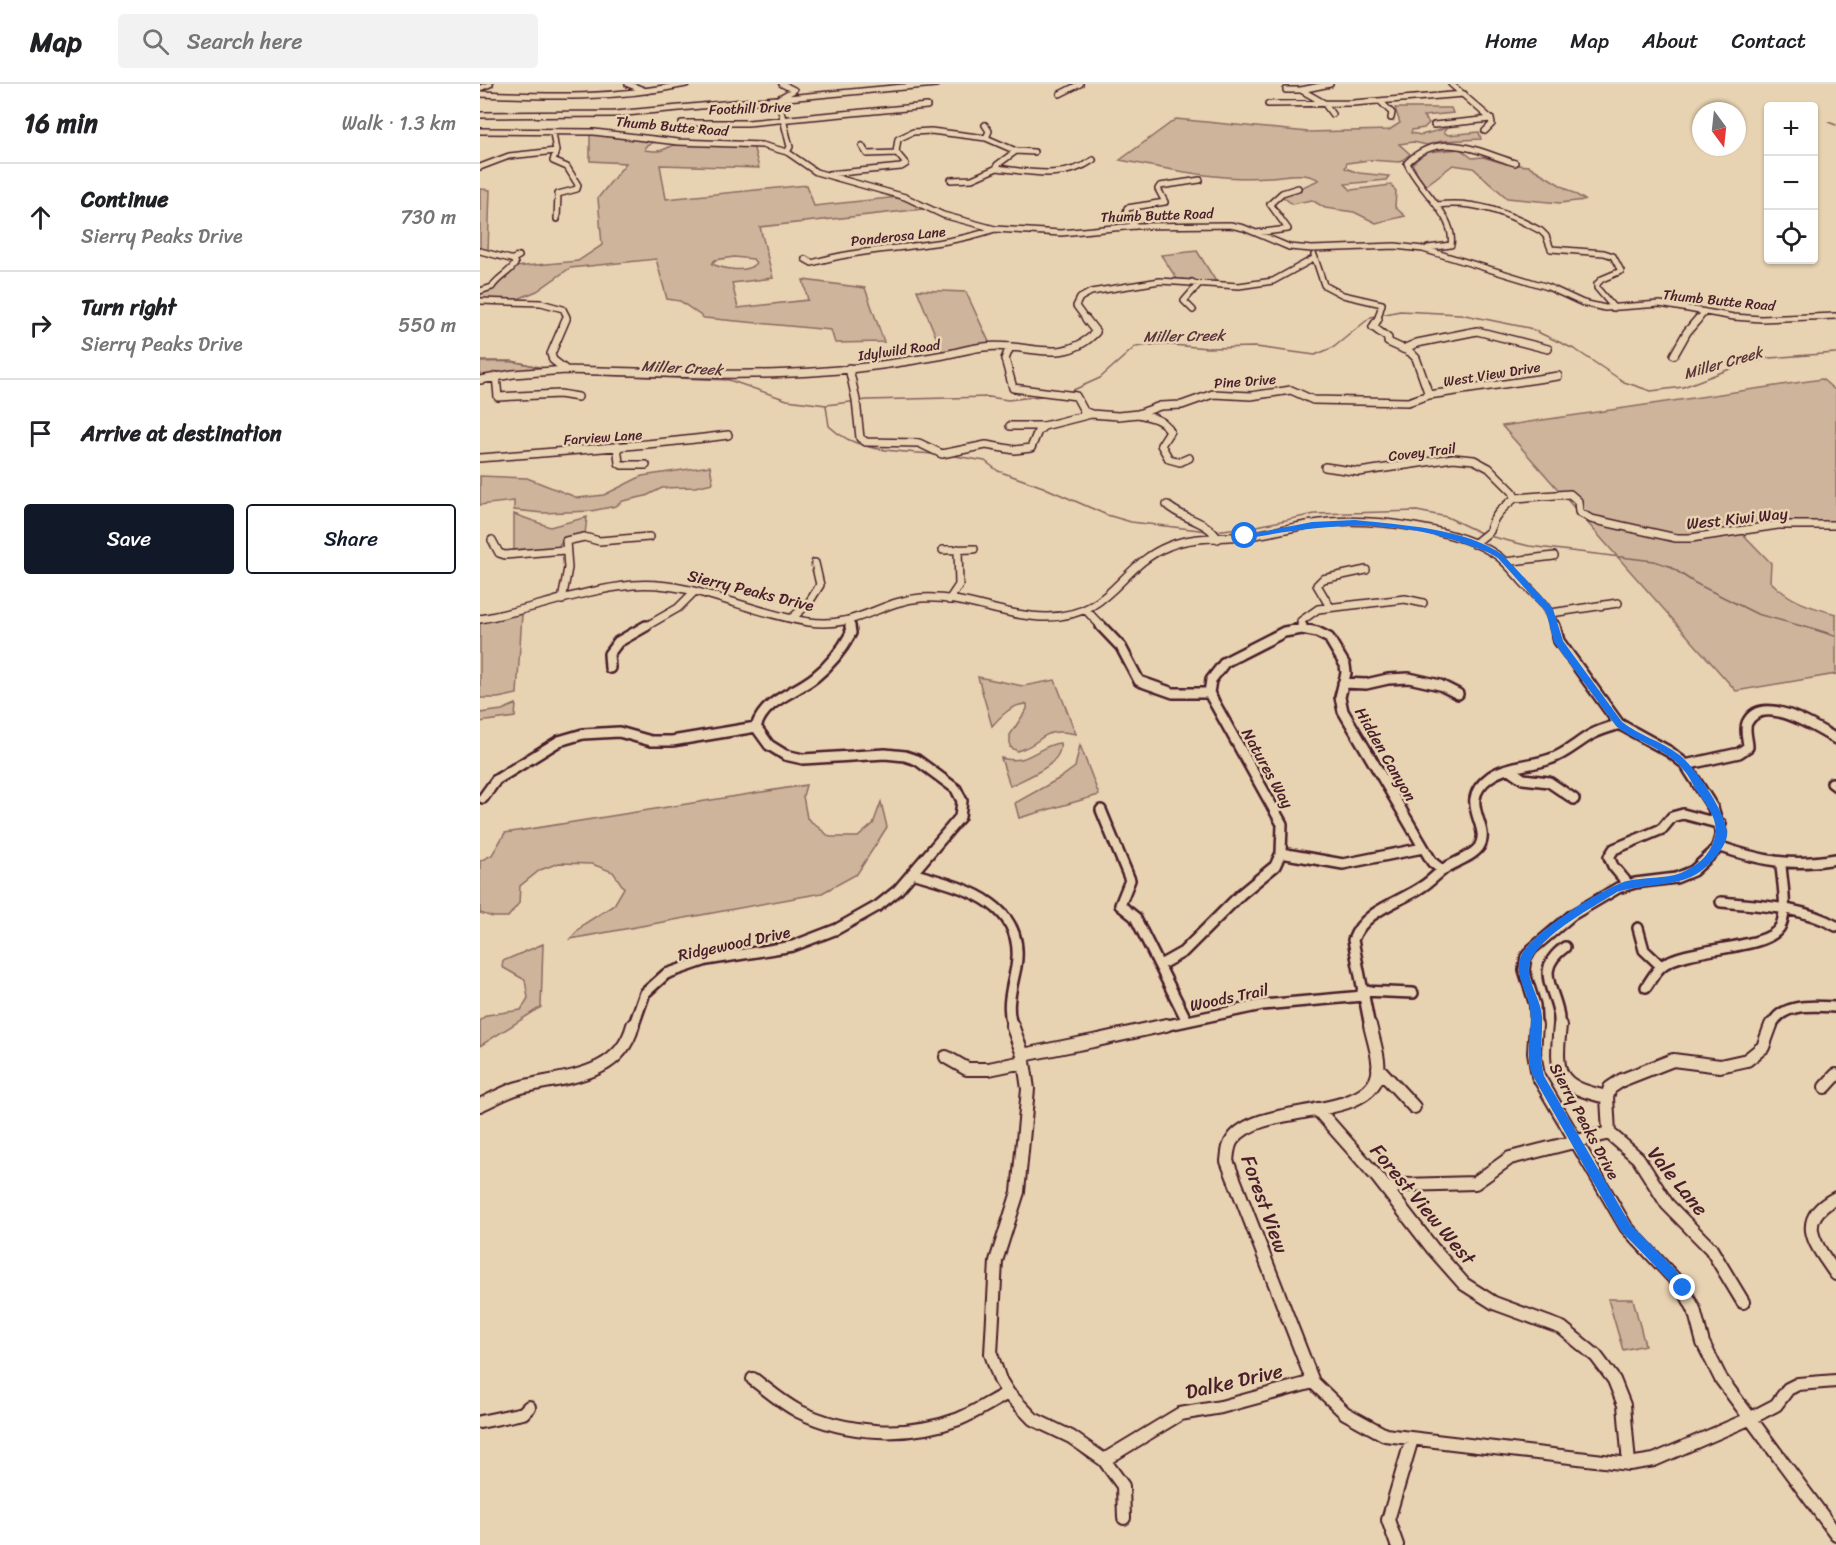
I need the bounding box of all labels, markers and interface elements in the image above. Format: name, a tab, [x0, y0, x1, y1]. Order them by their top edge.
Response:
search box	[118, 14, 538, 68]
text: Map	[30, 17, 82, 66]
text: Search here	[187, 22, 303, 61]
text: Home	[1485, 22, 1537, 60]
text: Map	[1570, 22, 1609, 60]
text: About	[1642, 22, 1699, 60]
text: Contact	[1732, 22, 1806, 60]
icon: search	[139, 25, 172, 58]
street label: Foothill Drive	[708, 95, 792, 122]
text: 16 min	[24, 100, 98, 146]
north arrow	[1692, 102, 1746, 156]
map controls	[1764, 102, 1818, 264]
button: +	[1764, 102, 1818, 156]
text: Walk · 1.3 km	[342, 106, 456, 141]
street label: Thumb Butte Road	[615, 109, 731, 144]
button: −	[1764, 156, 1818, 210]
text: Continue	[81, 180, 169, 219]
text: 730 m	[400, 200, 456, 235]
icon: ahead	[24, 201, 57, 234]
street label: Thumb Butte Road	[1100, 201, 1215, 230]
button: locate	[1764, 210, 1818, 264]
text: Sierry Peaks Drive	[81, 219, 243, 254]
street label: Ponderosa Lane	[849, 219, 947, 254]
street label: Thumb Butte Road	[1662, 282, 1778, 319]
text: Turn right	[81, 288, 176, 327]
text: 550 m	[398, 308, 456, 343]
icon: right	[24, 309, 57, 342]
water label: Miller Creek	[1143, 322, 1227, 350]
text: Sierry Peaks Drive	[81, 327, 243, 362]
street label: Idylwild Road	[855, 332, 943, 369]
water label: Miller Creek	[1680, 339, 1768, 387]
water label: Miller Creek	[641, 353, 725, 383]
street label: West View Drive	[1442, 354, 1542, 395]
street label: Pine Drive	[1213, 367, 1277, 396]
text: Arrive at destination	[81, 414, 282, 453]
icon: arrive	[24, 417, 57, 450]
street label: Farview Lane	[563, 422, 643, 453]
street label: Covey Trail	[1387, 436, 1458, 469]
street label: West Kiwi Way	[1685, 499, 1790, 538]
button: Save	[24, 504, 234, 574]
button: Share	[246, 504, 456, 574]
route start	[1231, 522, 1257, 548]
street label: Sierry Peaks Drive	[685, 561, 817, 620]
street label: Hidden Canyon	[1347, 701, 1425, 807]
street label: Natures Way	[1233, 723, 1302, 815]
street label: Ridgewood Drive	[675, 917, 793, 970]
street label: Woods Trail	[1187, 975, 1271, 1020]
street label: Sierry Peaks Drive	[1541, 1057, 1628, 1185]
street label: Forest View West	[1361, 1135, 1485, 1274]
street label: Vale Lane	[1638, 1138, 1717, 1224]
street label: Forest View	[1231, 1150, 1299, 1258]
route end	[1669, 1274, 1695, 1300]
street label: Dalke Drive	[1182, 1353, 1286, 1410]

